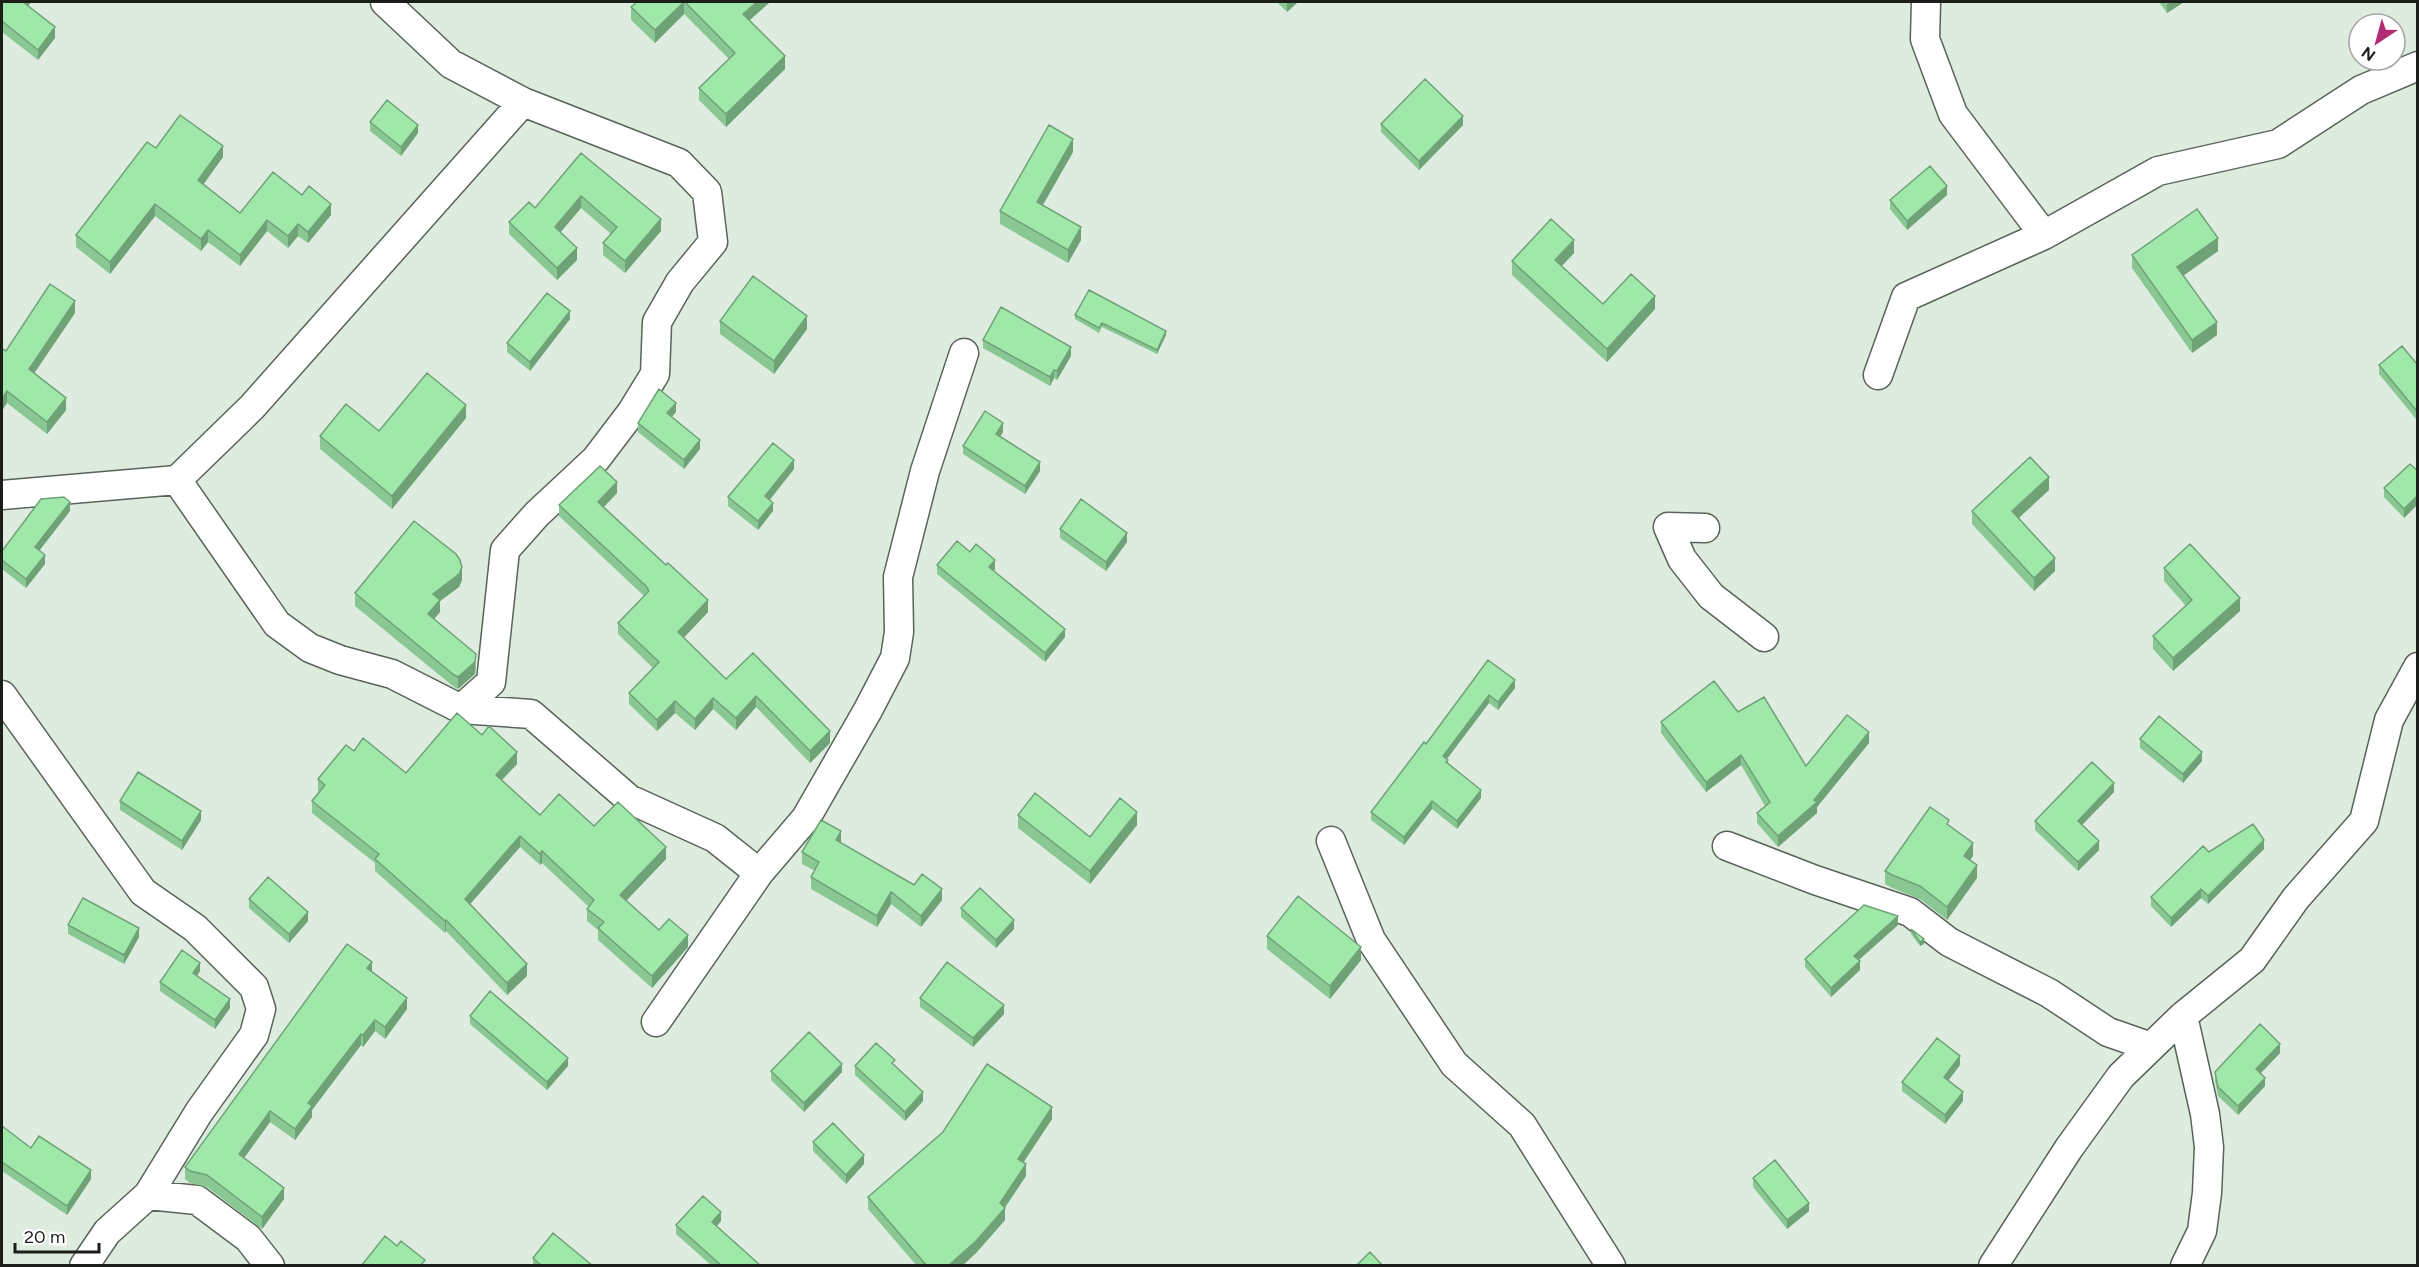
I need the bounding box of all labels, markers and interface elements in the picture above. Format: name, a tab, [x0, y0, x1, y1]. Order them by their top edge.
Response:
north arrow	[2347, 12, 2407, 72]
text: N	[2358, 42, 2379, 65]
scale bar	[15, 1216, 99, 1254]
text: 20 m	[24, 1226, 65, 1248]

